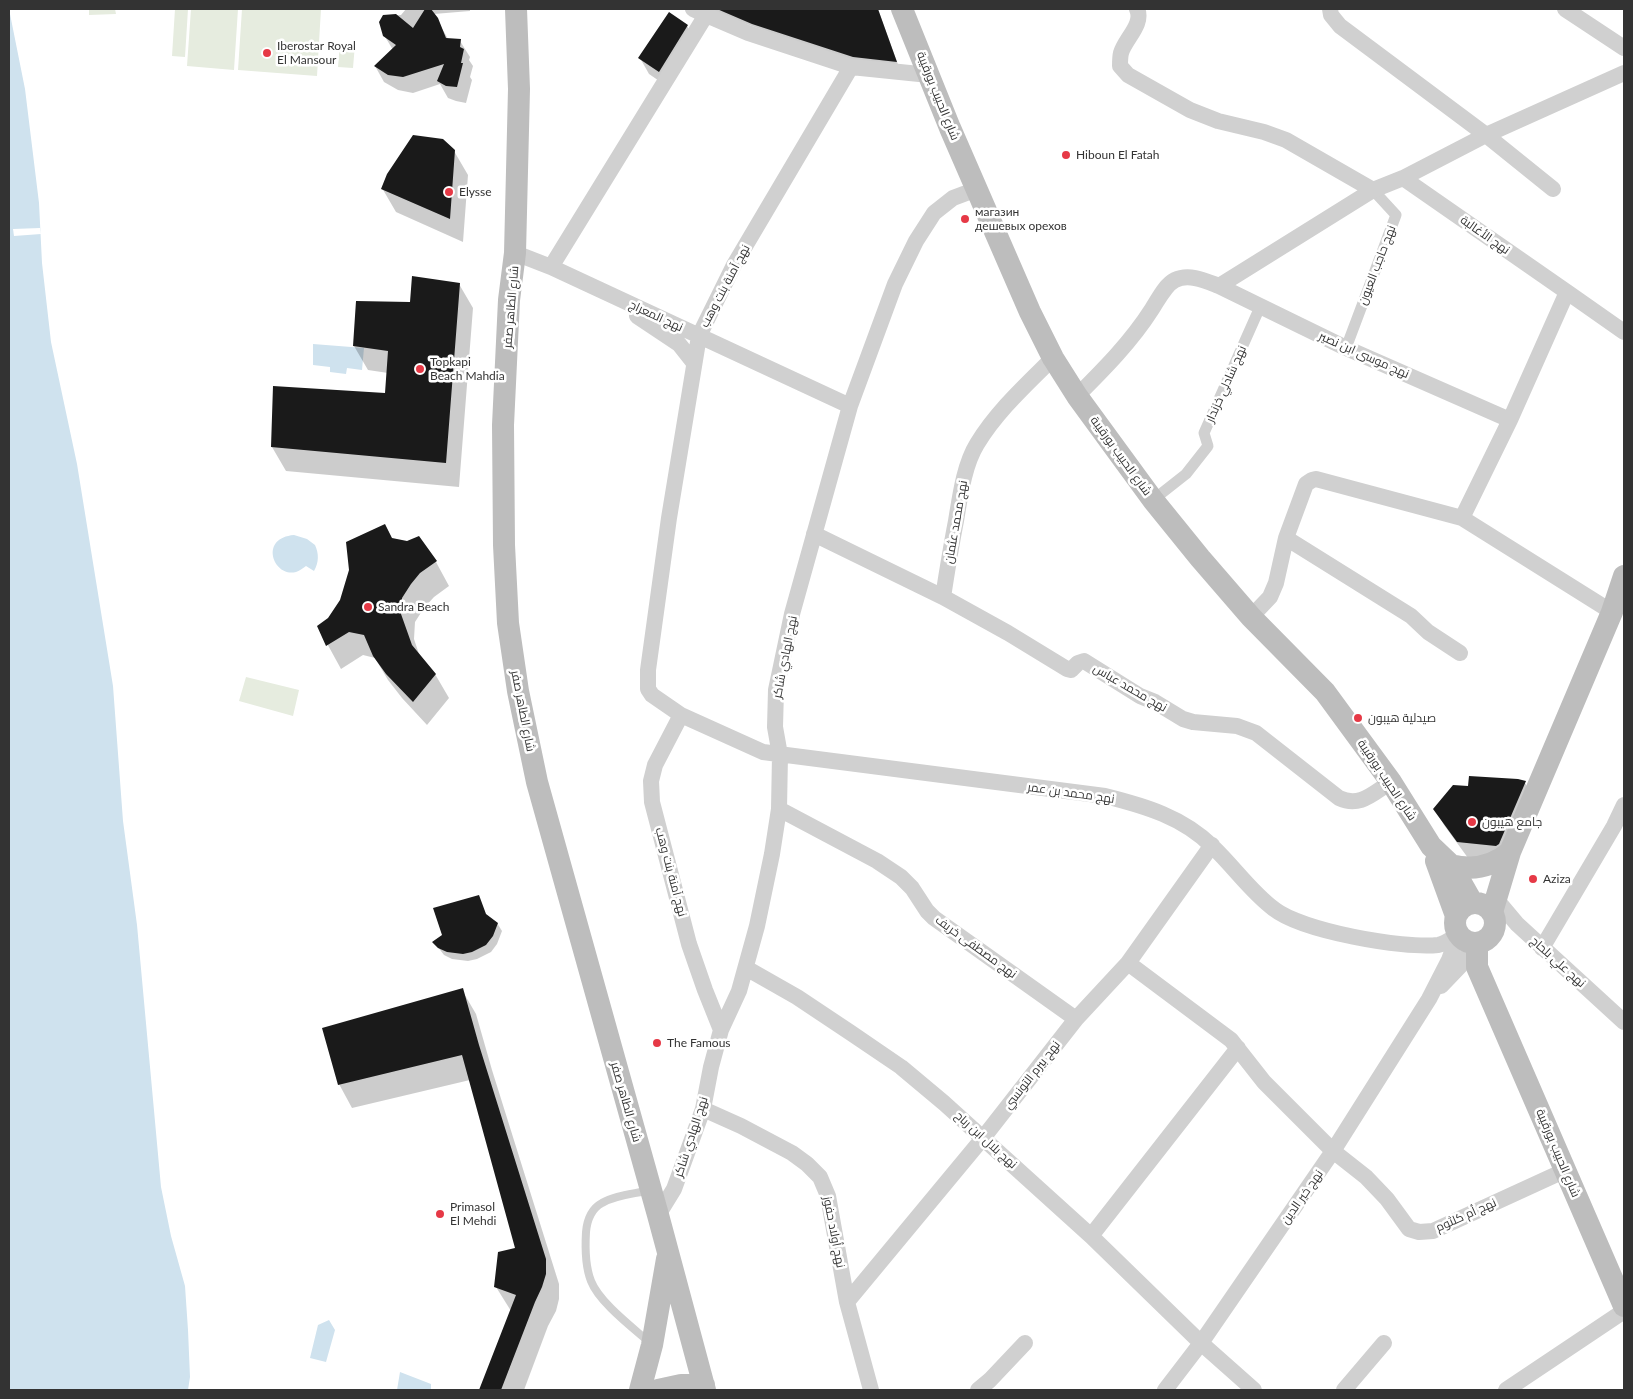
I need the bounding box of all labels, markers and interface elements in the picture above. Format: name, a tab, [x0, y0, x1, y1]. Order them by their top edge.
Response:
place label: Iberostar Royal El Mansour	[277, 39, 356, 67]
marker: Iberostar Royal El Mansour	[261, 47, 273, 59]
street label: شارع الحبيب بورقيبة	[914, 49, 962, 143]
place label: Hiboun El Fatah	[1076, 148, 1159, 162]
marker: Hiboun El Fatah	[1060, 149, 1072, 161]
place label: Elysse	[459, 185, 492, 199]
marker: Elysse	[443, 186, 455, 198]
place label: магазин дешевых орехов	[975, 205, 1067, 233]
marker: магазин дешевых орехов	[959, 213, 971, 225]
street label: نهج الأغالبة	[1457, 213, 1513, 257]
street label: نهج حاجب العيون	[1355, 223, 1399, 307]
street label: نهج آمنة بنت وهب	[697, 242, 753, 330]
street label: شارع الطاهر صفر	[500, 265, 522, 349]
street label: نهج المعراج	[627, 297, 685, 335]
street label: نهج موسى ابن نصير	[1317, 329, 1411, 381]
street label: نهج شادلي خزندار	[1203, 343, 1249, 425]
place label: Topkapi Beach Mahdia	[430, 355, 505, 383]
marker: Topkapi Beach Mahdia	[414, 363, 426, 375]
street label: شارع الحبيب بورقيبة	[1087, 414, 1155, 498]
street label: نهج محمد عثمان	[942, 479, 970, 565]
place label: Sandra Beach	[378, 600, 450, 614]
marker: Sandra Beach	[362, 601, 374, 613]
street label: نهج الهادي شاكر	[770, 614, 800, 700]
street label: نهج محمد عباس	[1090, 661, 1170, 715]
street label: شارع الطاهر صفر	[508, 669, 538, 753]
place label: صيدلية هيبون	[1368, 711, 1436, 725]
marker: صيدلية هيبون	[1352, 712, 1364, 724]
street label: شارع الحبيب بورقيبة	[1355, 737, 1419, 823]
street label: نهج محمد بن عمر	[1027, 780, 1115, 806]
place label: جامع هيبون	[1482, 815, 1542, 829]
marker: جامع هيبون	[1466, 816, 1478, 828]
street label: نهج آمنة بنت وهب	[652, 826, 690, 918]
place label: Aziza	[1543, 872, 1571, 886]
marker: Aziza	[1527, 873, 1539, 885]
street label: نهج مصطفى خريف	[932, 913, 1020, 981]
street label: نهج علي بلحاج	[1527, 934, 1589, 990]
place label: The Famous	[667, 1036, 731, 1050]
marker: The Famous	[651, 1037, 663, 1049]
street label: نهج بيرم التونسي	[1001, 1038, 1063, 1112]
street label: شارع الطاهر صفر	[608, 1060, 644, 1144]
street label: نهج الهادي شاكر	[671, 1095, 711, 1179]
street label: شارع الحبيب بورقيبة	[1533, 1107, 1583, 1199]
street label: نهج بلال ابن رباح	[952, 1108, 1020, 1172]
street label: نهج خير الدين	[1278, 1167, 1326, 1227]
street label: نهج أولاد حفوز	[820, 1195, 848, 1269]
street label: نهج أم كلثوم	[1434, 1195, 1498, 1235]
place label: Primasol El Mehdi	[450, 1200, 496, 1228]
marker: Primasol El Mehdi	[434, 1208, 446, 1220]

